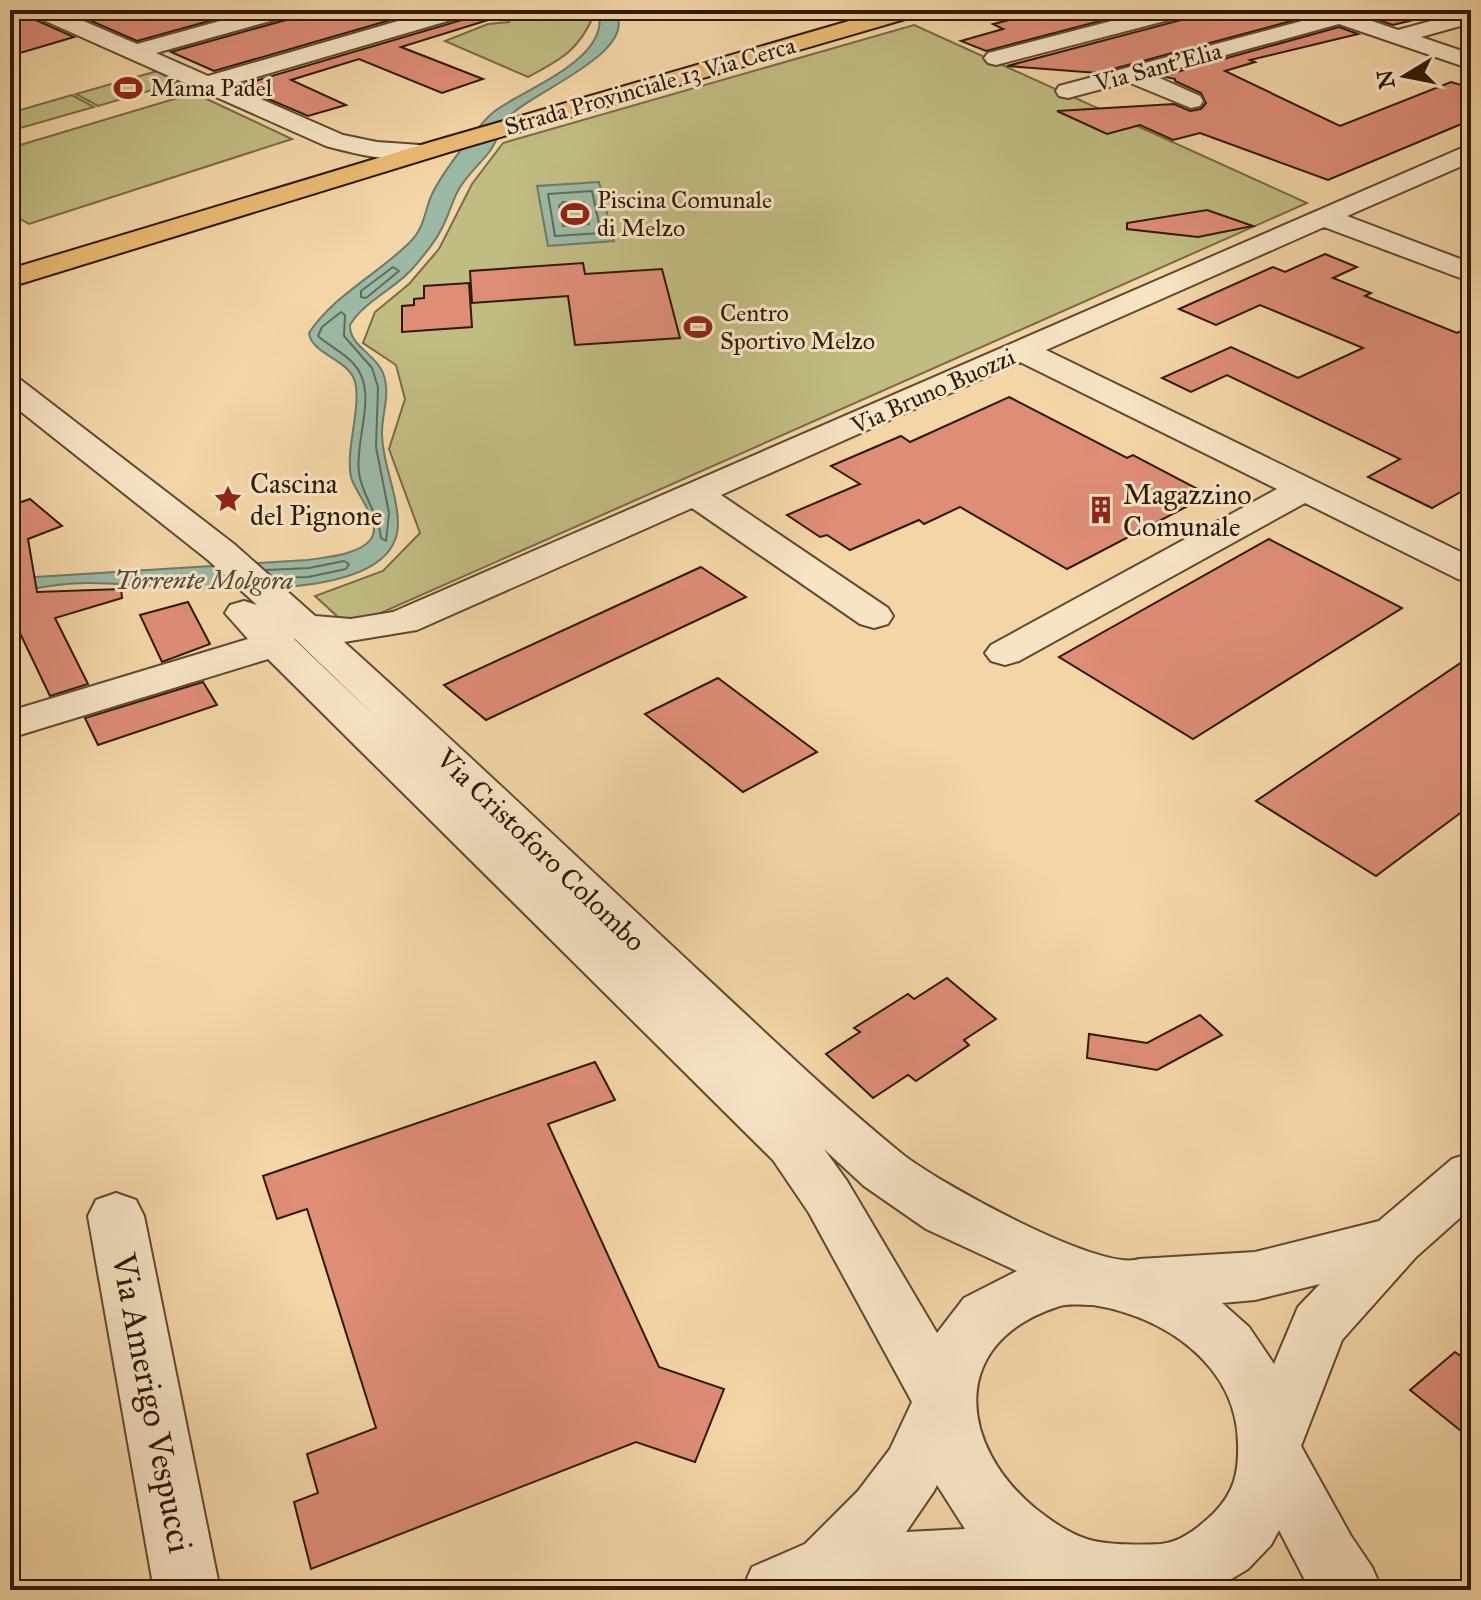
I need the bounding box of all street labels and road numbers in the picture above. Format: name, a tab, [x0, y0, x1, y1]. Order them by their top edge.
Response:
street label: Strada Provinciale 13 Via Cerca	[501, 30, 800, 142]
street label: Via Sant'Elia	[1090, 35, 1226, 99]
street label: Via Bruno Buozzi	[845, 341, 1020, 441]
street label: Via Cristoforo Colombo	[428, 740, 653, 959]
street label: Via Amerigo Vespucci	[103, 1249, 201, 1556]

